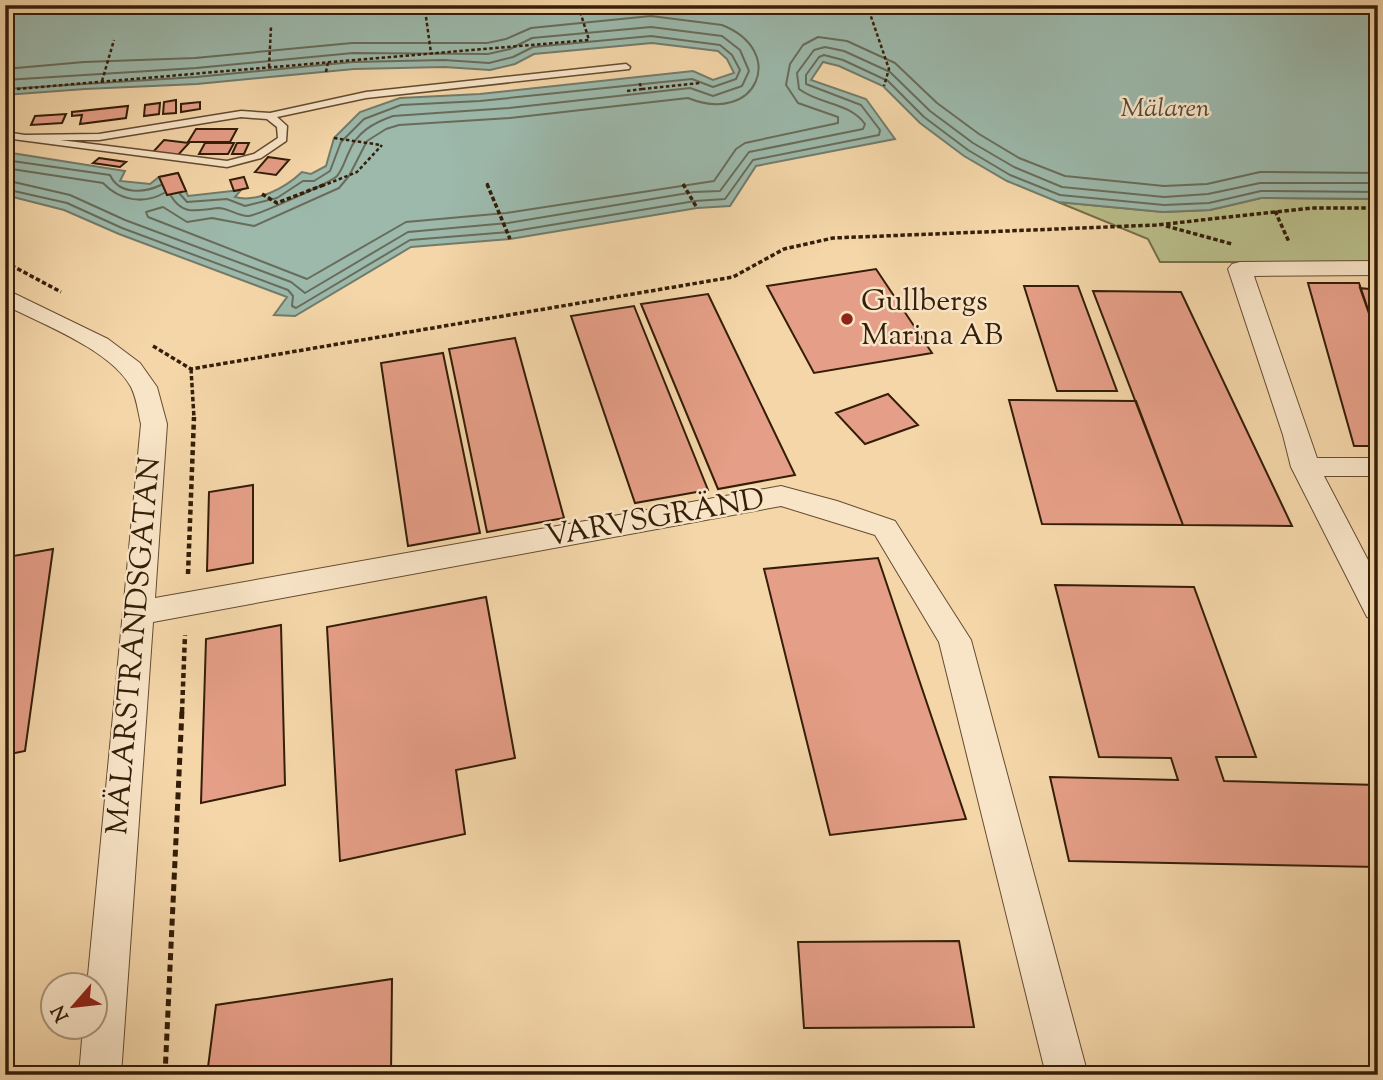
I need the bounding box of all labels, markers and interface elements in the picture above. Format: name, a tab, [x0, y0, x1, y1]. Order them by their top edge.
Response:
water label: Mälaren	[1120, 91, 1210, 128]
place label: Gullbergs Marina AB	[861, 281, 1003, 358]
marker: Gullbergs Marina AB	[839, 311, 855, 327]
street label: MÄLARSTRANDSGATAN	[97, 455, 173, 837]
street label: VARVSGRÄND	[542, 479, 768, 559]
north arrow	[38, 972, 108, 1042]
text: N	[46, 1000, 77, 1026]

